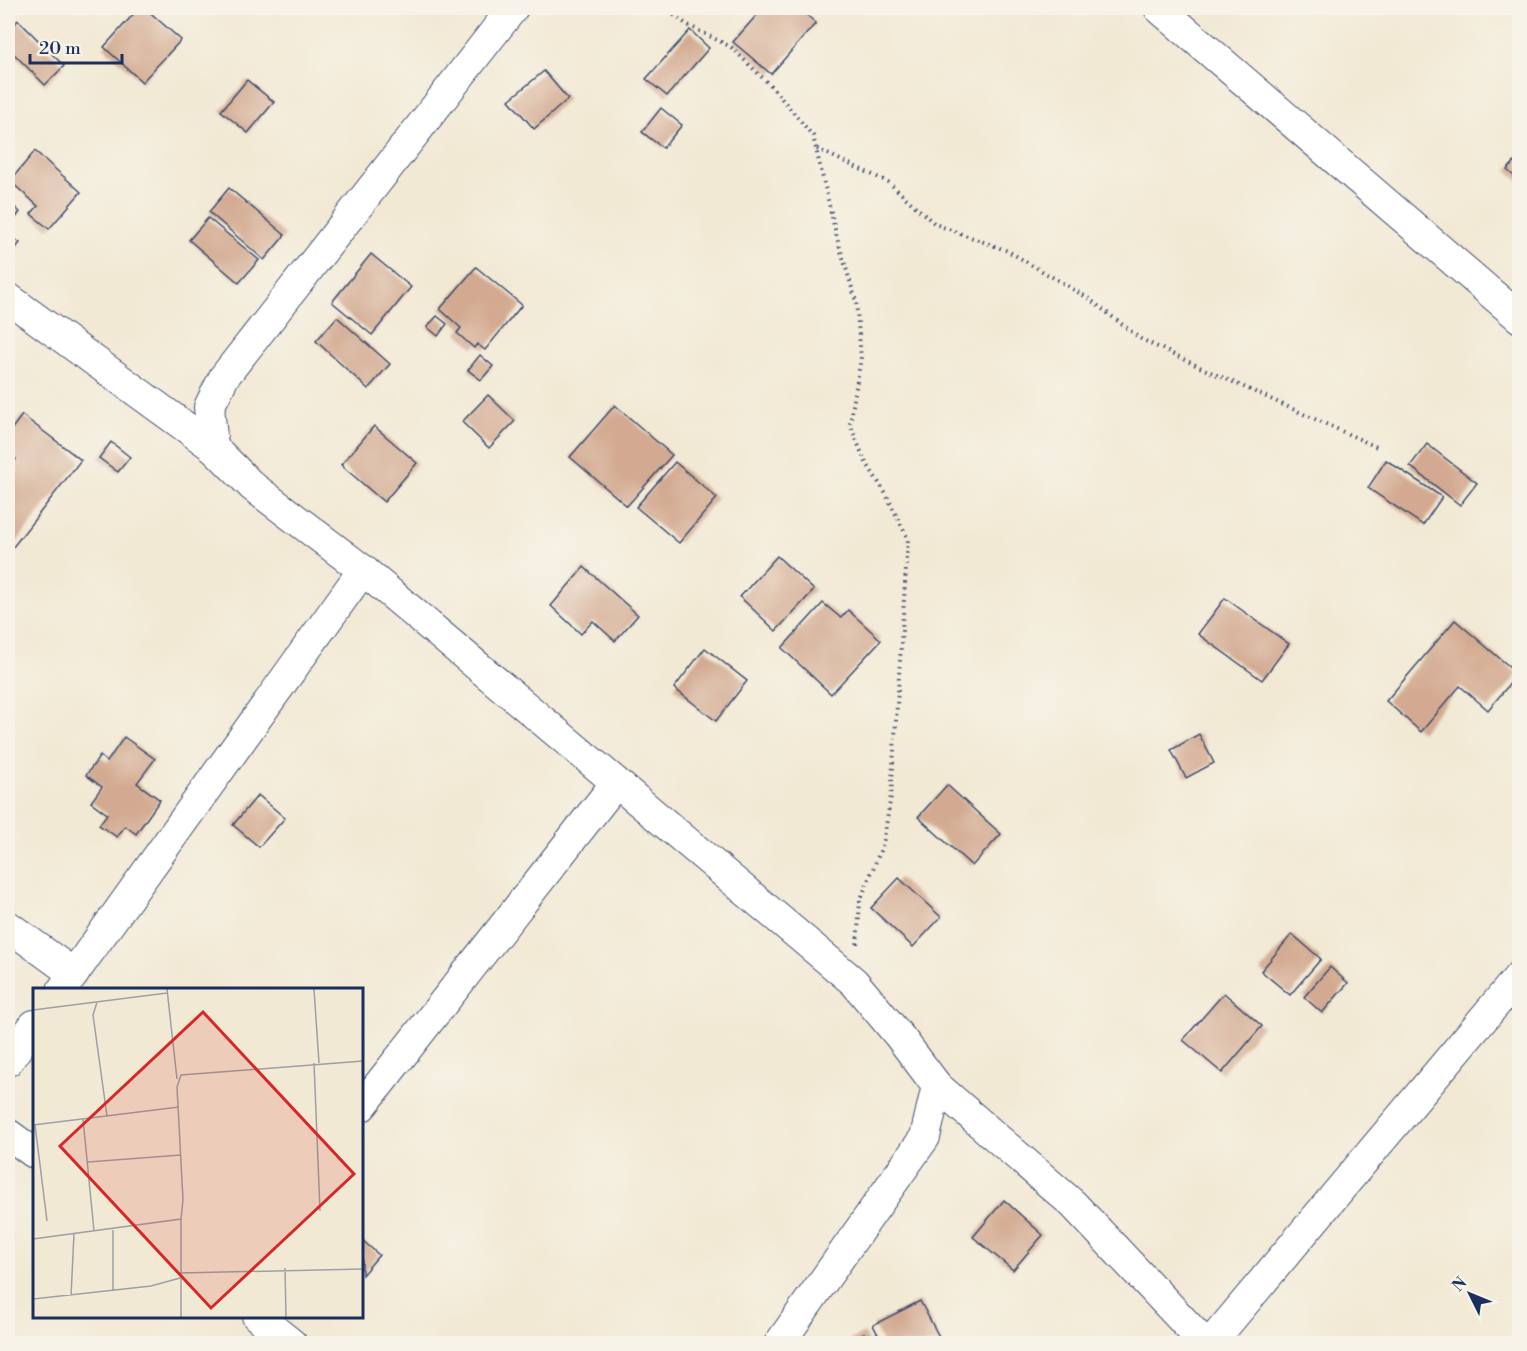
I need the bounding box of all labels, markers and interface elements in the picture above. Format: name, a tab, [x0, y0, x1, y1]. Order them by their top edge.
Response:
scale bar	[30, 27, 122, 65]
text: 20 m	[39, 37, 81, 60]
inset map	[33, 988, 363, 1318]
north arrow	[1440, 1264, 1500, 1324]
text: N	[1448, 1273, 1472, 1296]

